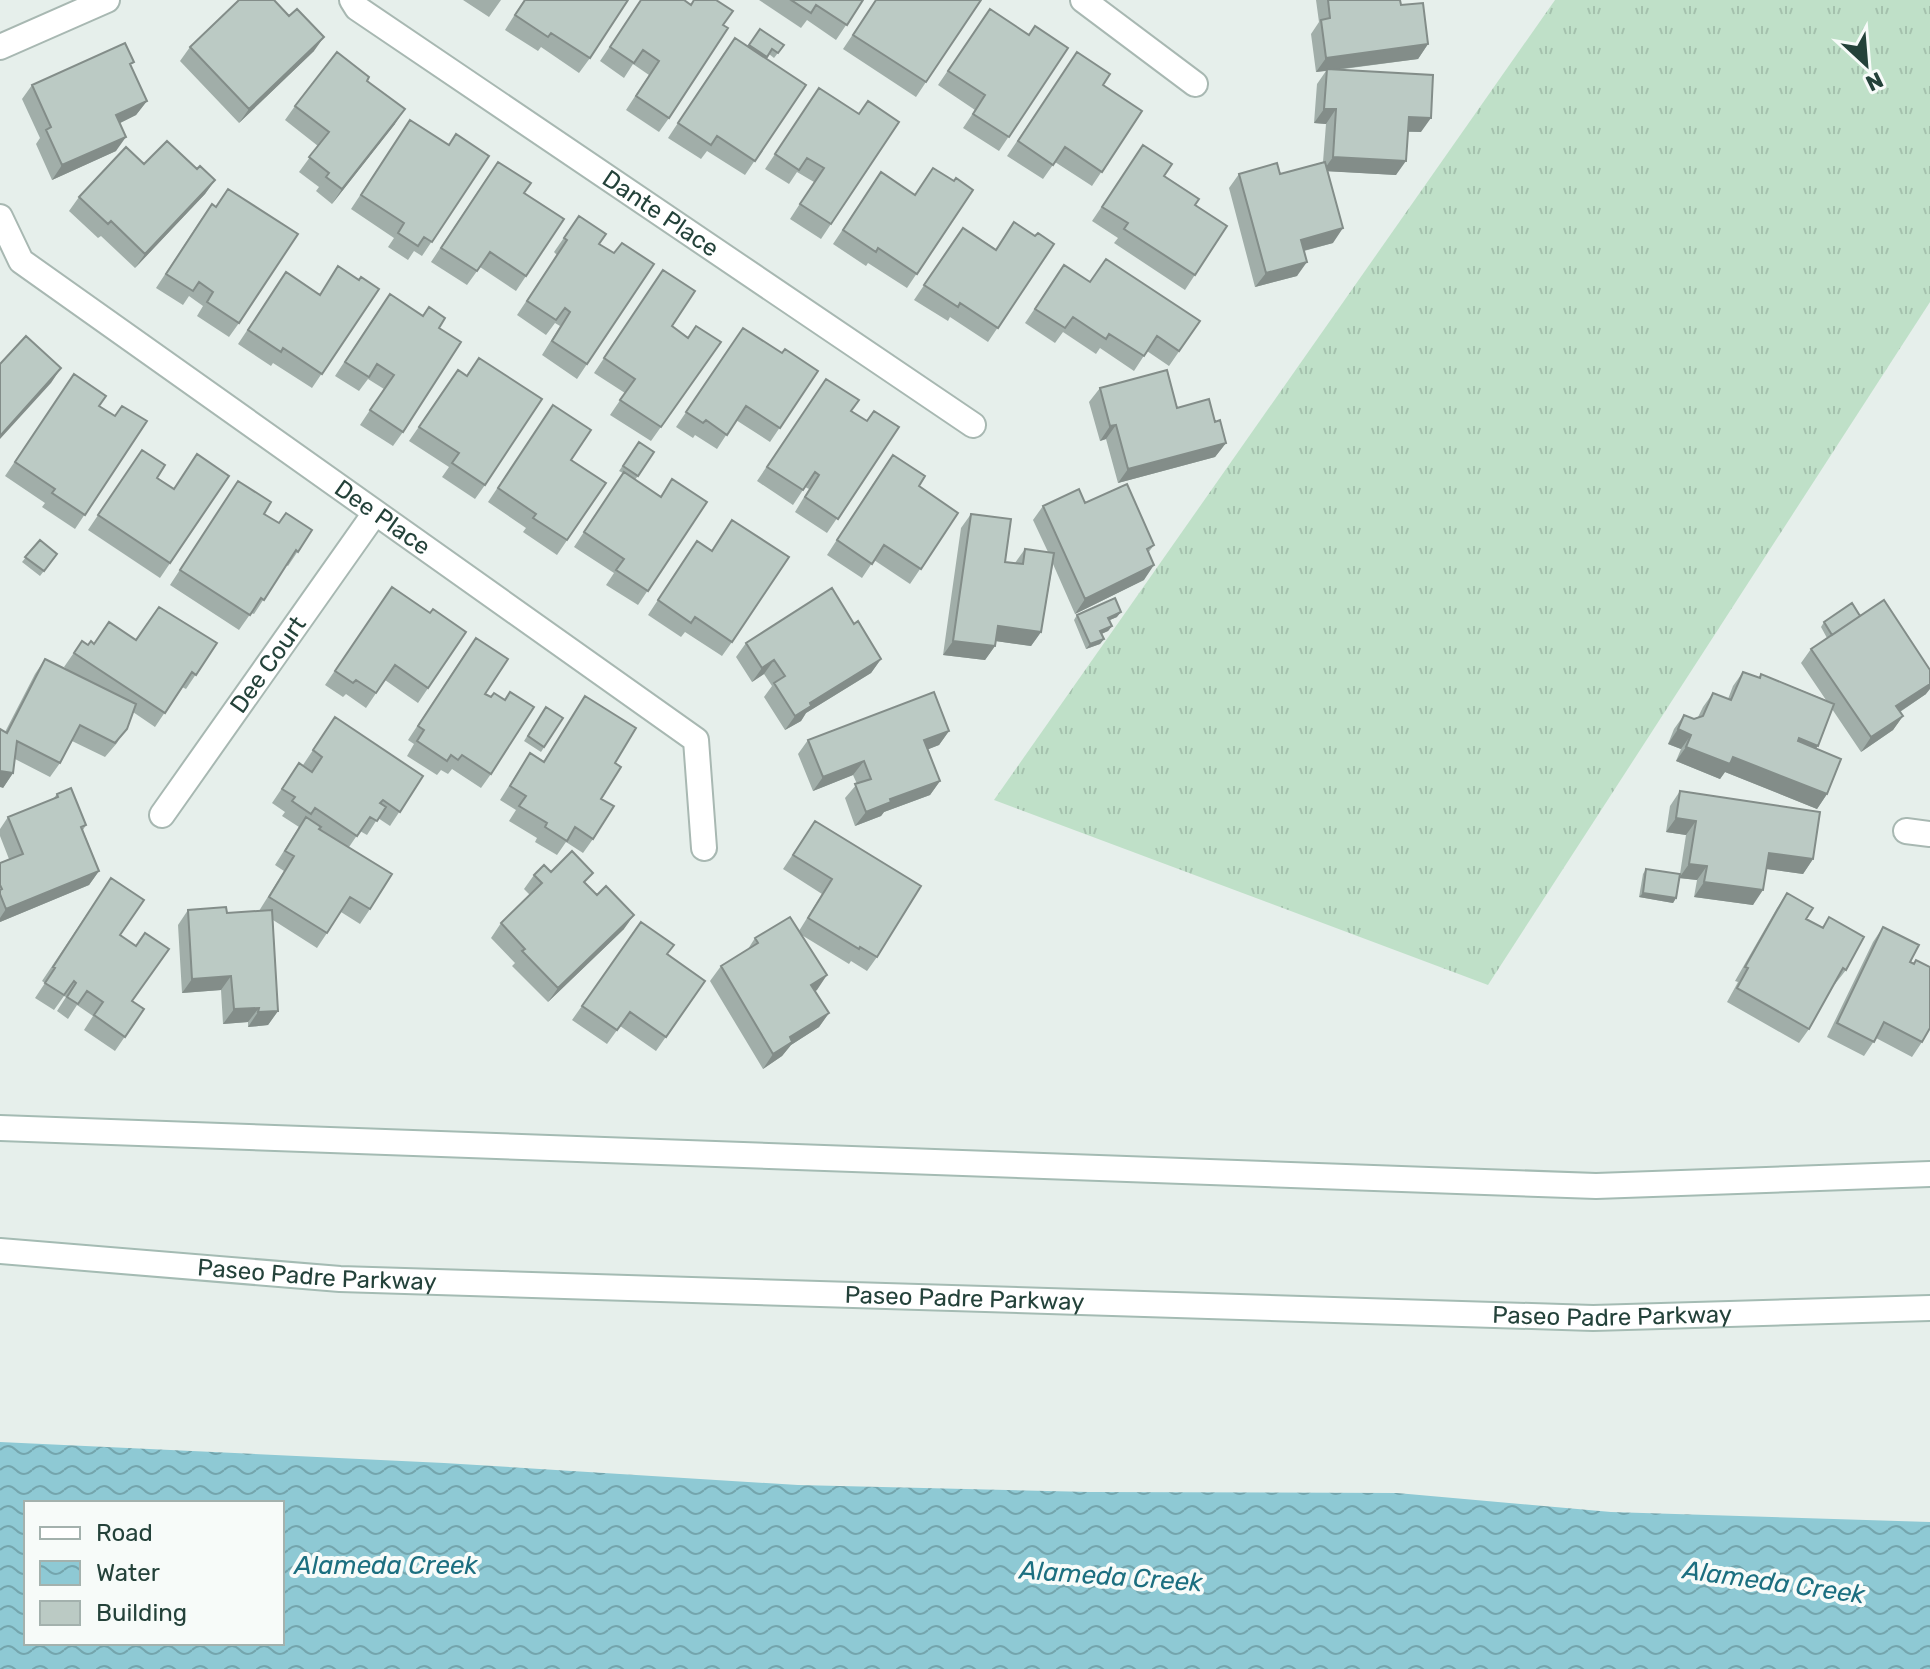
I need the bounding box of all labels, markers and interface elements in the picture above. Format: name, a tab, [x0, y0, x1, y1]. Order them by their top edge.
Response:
north arrow	[1826, 24, 1906, 104]
text: N	[1862, 66, 1888, 97]
street label: Dante Place	[597, 164, 724, 263]
street label: Dee Place	[329, 474, 436, 561]
street label: Dee Court	[224, 611, 312, 719]
street label: Paseo Padre Parkway	[196, 1253, 437, 1296]
street label: Paseo Padre Parkway	[844, 1281, 1085, 1316]
street label: Paseo Padre Parkway	[1492, 1300, 1733, 1332]
legend	[24, 1501, 284, 1645]
text: Road	[96, 1519, 153, 1547]
water label: Alameda Creek	[292, 1550, 478, 1581]
water label: Alameda Creek	[1679, 1554, 1867, 1611]
water label: Alameda Creek	[1016, 1555, 1204, 1598]
text: Water	[96, 1559, 160, 1587]
text: Building	[96, 1599, 187, 1627]

